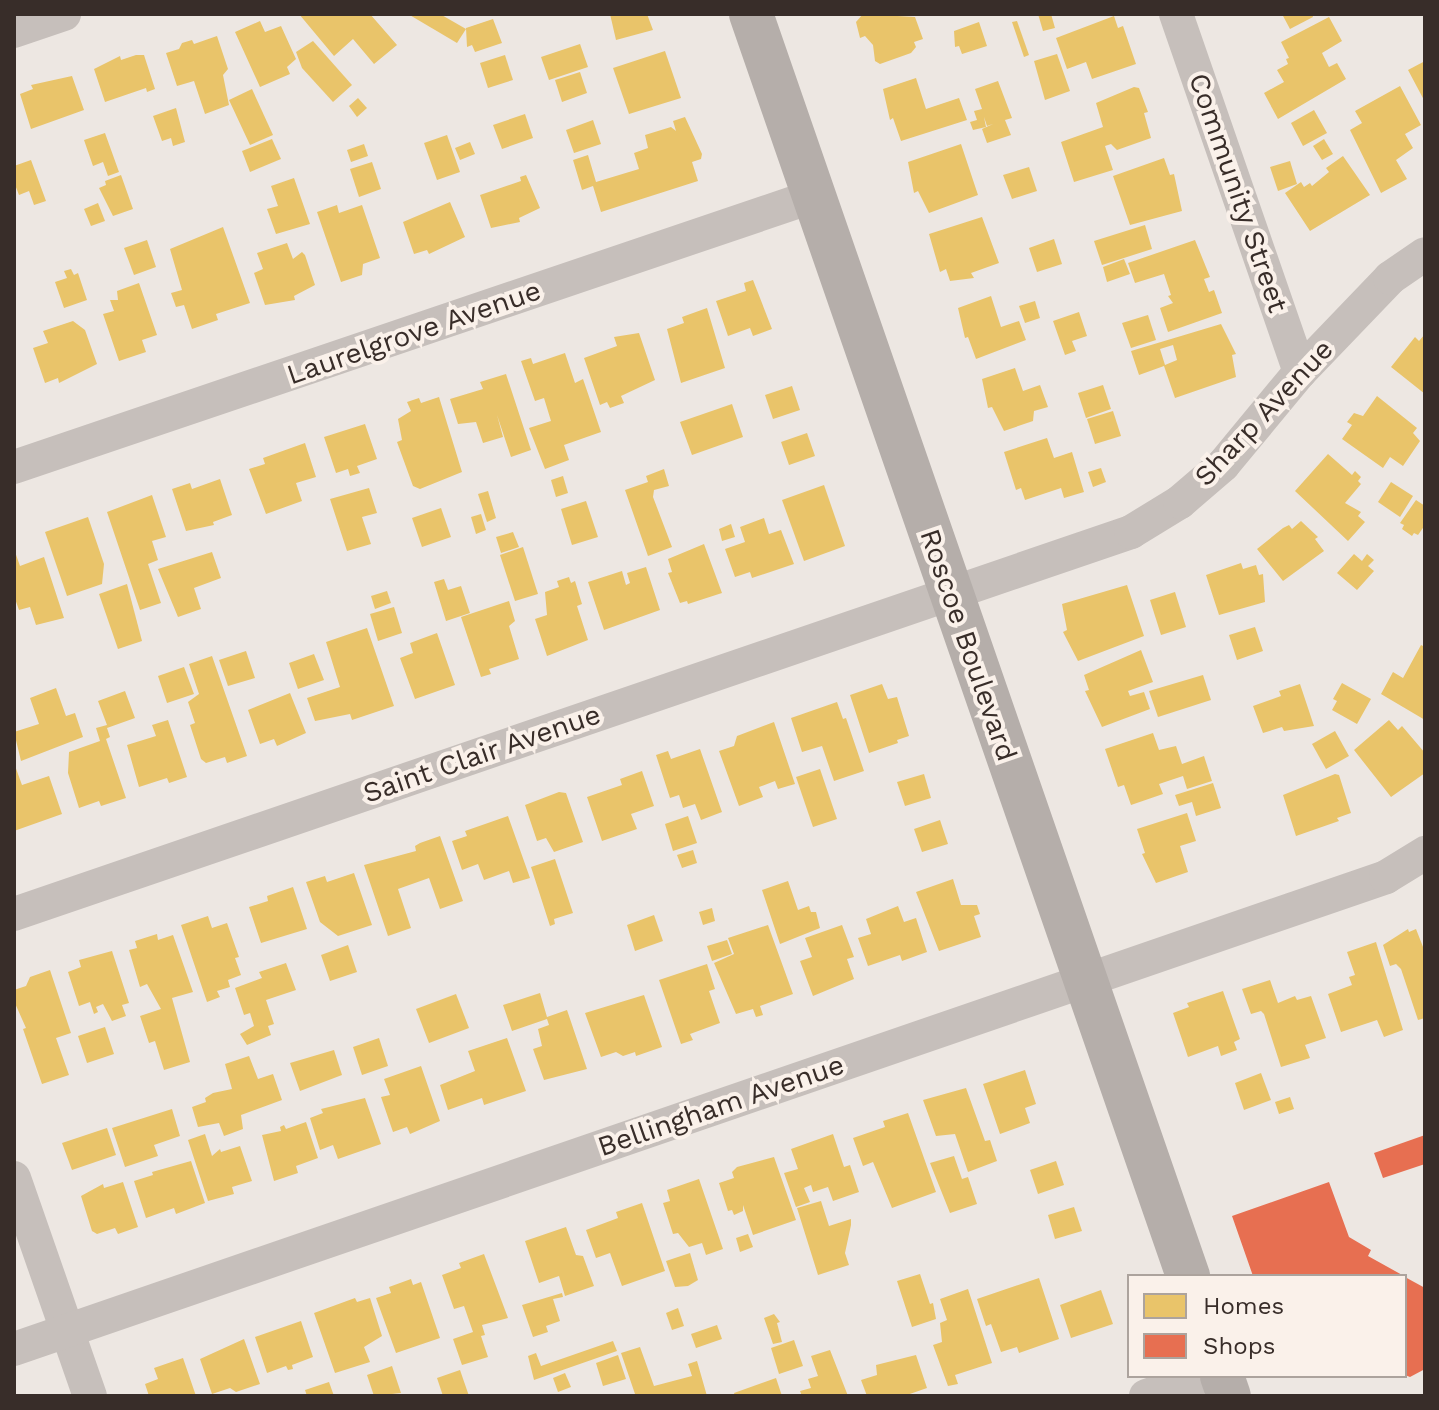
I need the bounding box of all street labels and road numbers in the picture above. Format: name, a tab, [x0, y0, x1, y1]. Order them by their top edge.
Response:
street label: Community Street	[1181, 69, 1295, 317]
street label: Laurelgrove Avenue	[282, 274, 546, 392]
street label: Sharp Avenue	[1187, 333, 1341, 493]
street label: Roscoe Boulevard	[913, 525, 1023, 765]
street label: Saint Clair Avenue	[358, 697, 606, 811]
street label: Bellingham Avenue	[593, 1048, 849, 1164]

